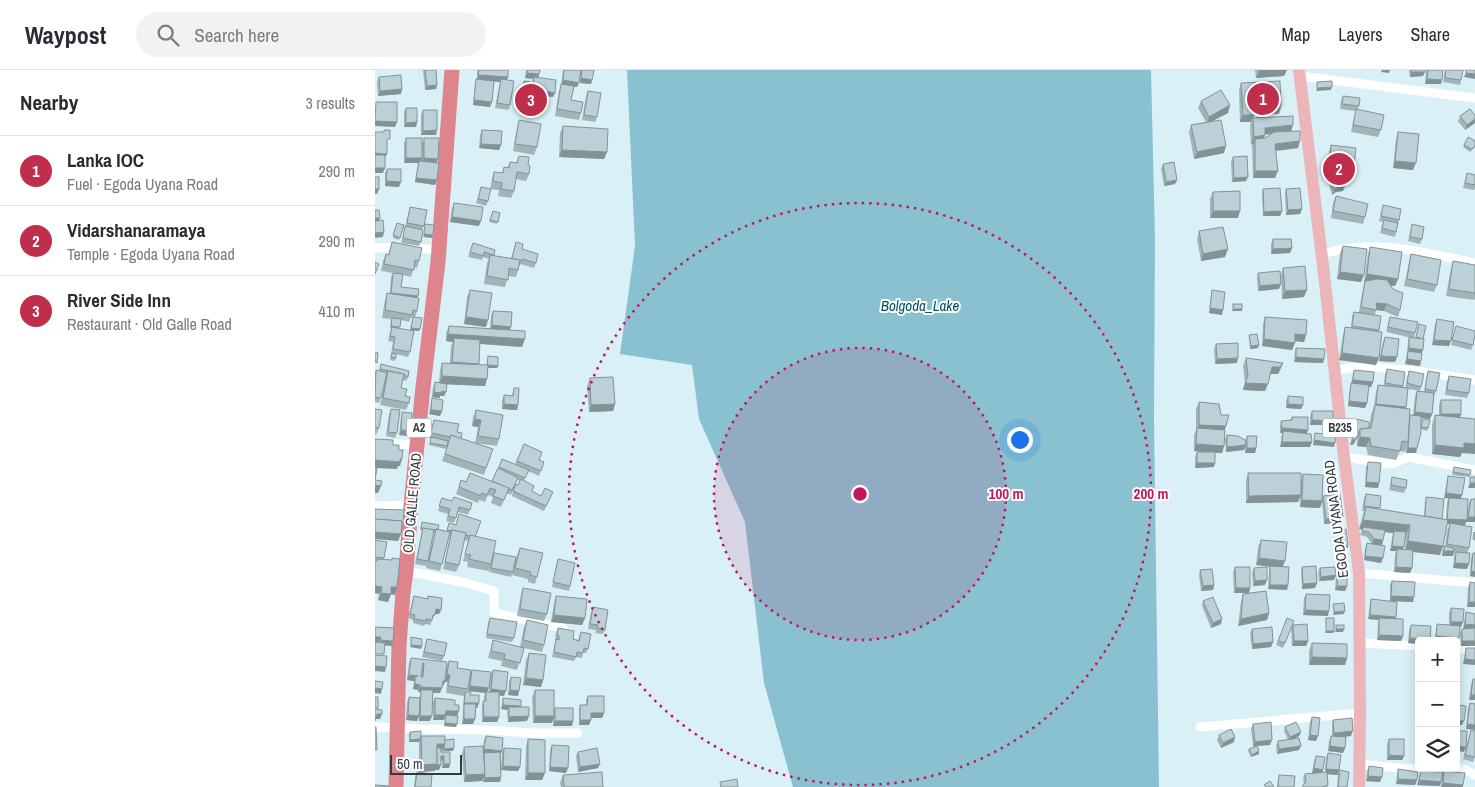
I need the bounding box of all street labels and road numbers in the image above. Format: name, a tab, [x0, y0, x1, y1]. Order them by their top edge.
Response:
road number: A2	[407, 418, 431, 438]
road number: B235	[1323, 418, 1357, 438]
street label: OLD GALLE ROAD	[399, 452, 425, 554]
street label: EGODA UYANA ROAD	[1320, 459, 1352, 579]

